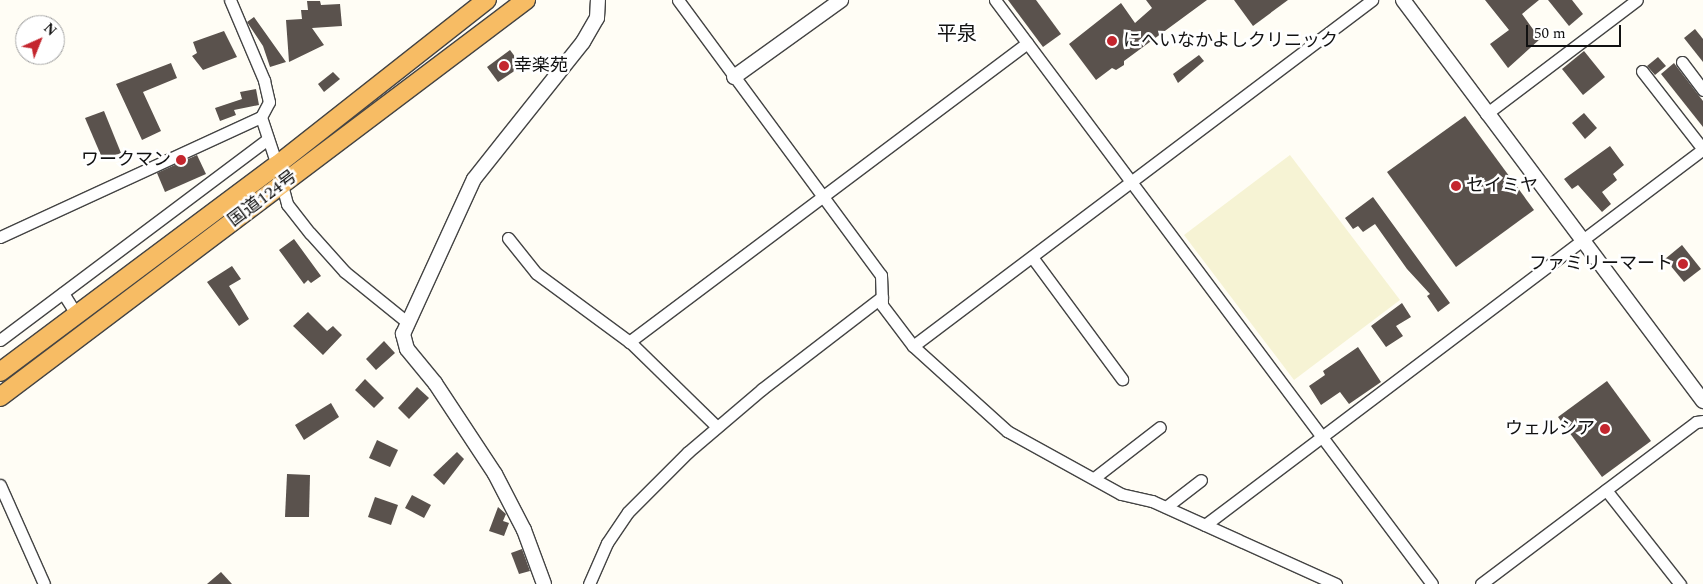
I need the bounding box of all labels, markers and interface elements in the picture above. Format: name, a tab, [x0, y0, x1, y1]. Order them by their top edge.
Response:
north arrow	[15, 15, 65, 65]
scale bar	[1528, 15, 1623, 47]
text: N	[39, 18, 61, 41]
district label: 平泉	[937, 22, 977, 46]
text: 50 m	[1534, 22, 1566, 45]
place label: にへいなかよしクリニック	[1123, 30, 1339, 52]
marker: にへいなかよしクリニック	[1105, 34, 1119, 48]
place label: 幸楽苑	[514, 55, 568, 77]
marker: 幸楽苑	[498, 60, 510, 72]
place label: ワークマン	[81, 149, 171, 171]
marker: ワークマン	[175, 154, 187, 166]
street label: 国道124号	[224, 166, 302, 232]
place label: セイミヤ	[1466, 175, 1538, 197]
marker: セイミヤ	[1450, 180, 1462, 192]
place label: ファミリーマート	[1529, 253, 1673, 275]
marker: ファミリーマート	[1677, 258, 1689, 270]
place label: ウェルシア	[1505, 418, 1595, 440]
marker: ウェルシア	[1599, 423, 1611, 435]

